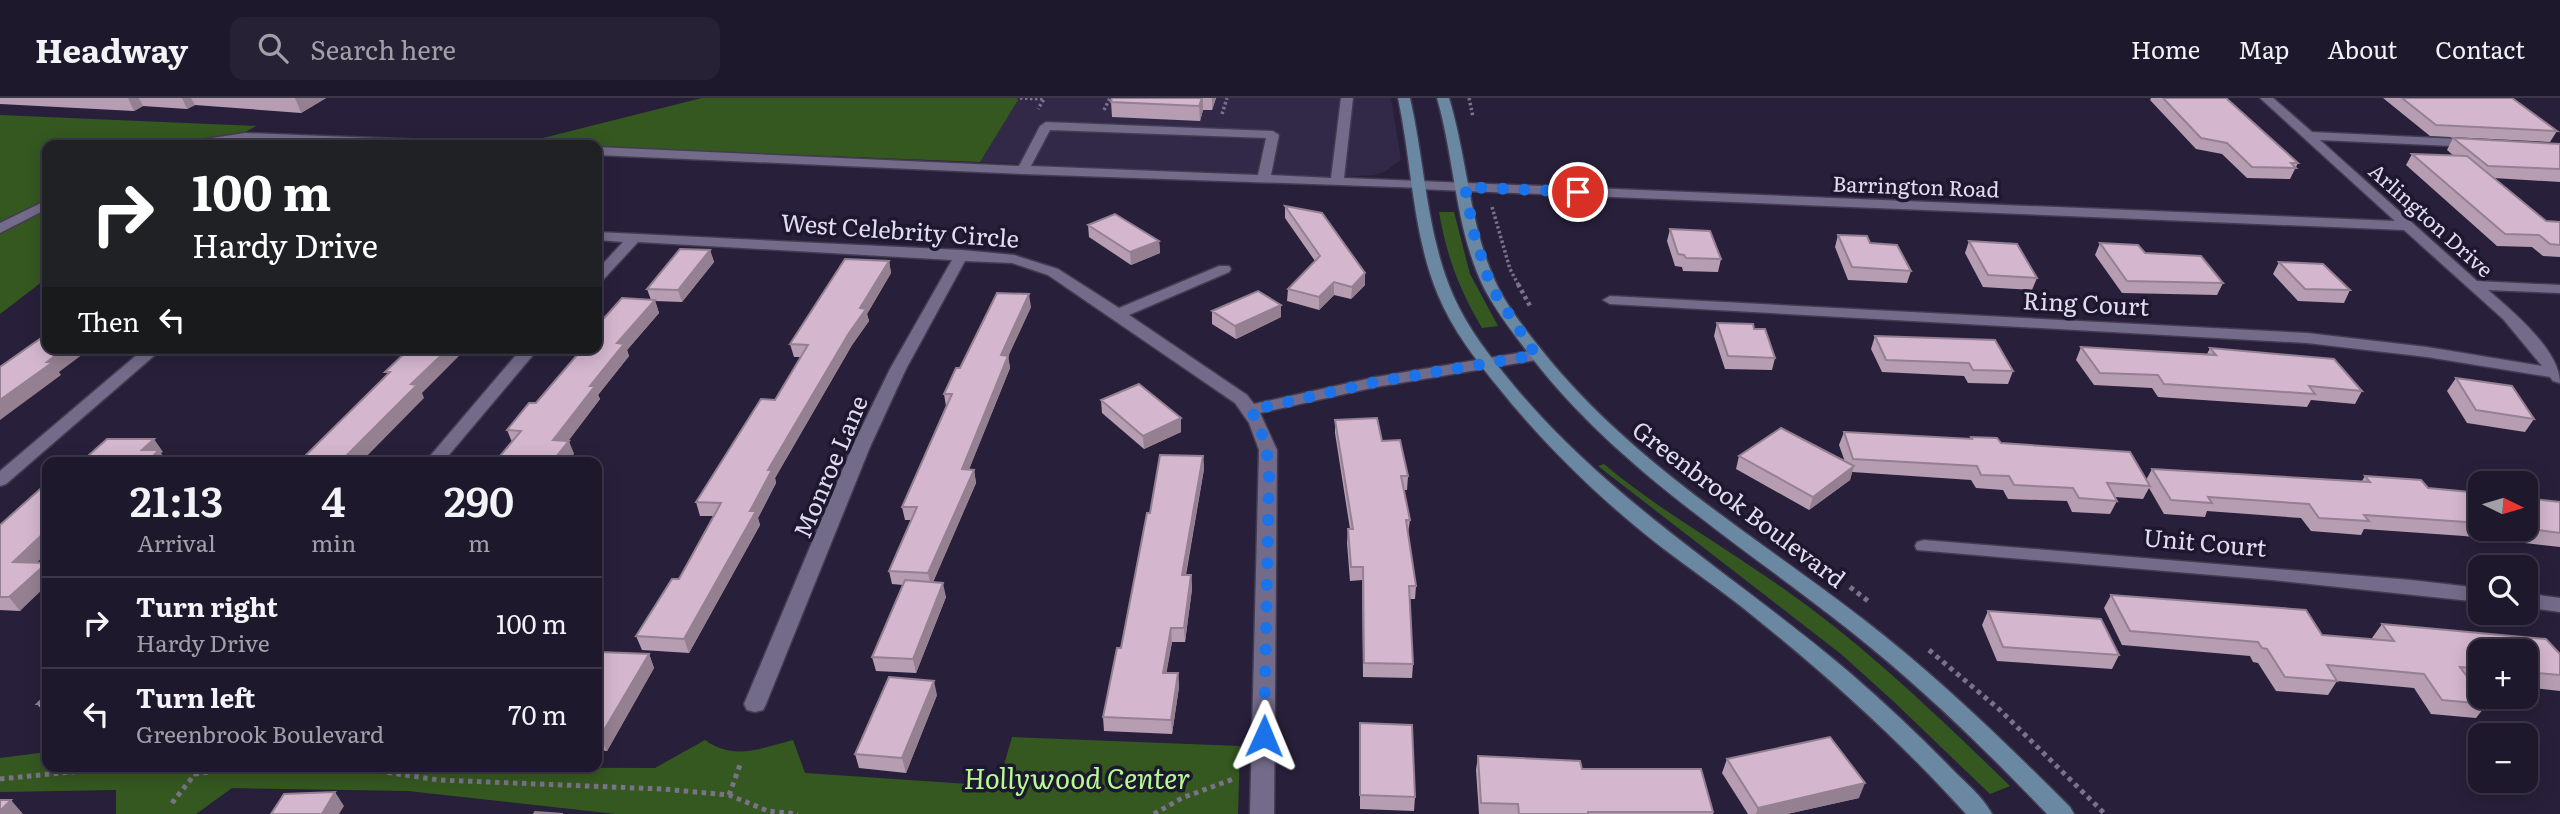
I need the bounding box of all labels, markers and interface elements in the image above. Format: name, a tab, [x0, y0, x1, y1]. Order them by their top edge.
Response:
search box	[230, 17, 720, 80]
text: Headway	[35, 24, 188, 73]
icon: search	[254, 29, 292, 67]
text: Search here	[310, 29, 456, 68]
text: Home	[2131, 31, 2200, 66]
text: Map	[2238, 31, 2289, 66]
text: About	[2327, 31, 2397, 66]
text: Contact	[2435, 31, 2525, 66]
text: 100 m	[192, 153, 331, 226]
street label: Arlington Drive	[2363, 155, 2501, 283]
pin	[1548, 162, 1608, 222]
street label: Barrington Road	[1832, 167, 2000, 203]
icon: right	[77, 168, 168, 259]
icon: arrive	[1559, 173, 1597, 211]
street label: West Celebrity Circle	[780, 203, 1020, 255]
text: Hardy Drive	[192, 220, 378, 268]
street label: Ring Court	[2022, 281, 2150, 323]
text: Then	[77, 301, 139, 340]
icon: left	[153, 301, 191, 339]
street label: Monroe Lane	[783, 389, 875, 543]
street label: Greenbrook Boulevard	[1626, 411, 1854, 595]
text: 21:13	[130, 468, 223, 530]
text: 4	[321, 468, 346, 530]
text: 290	[444, 468, 514, 530]
north arrow	[2468, 471, 2538, 541]
map controls	[2468, 471, 2538, 793]
street label: Unit Court	[2142, 518, 2268, 564]
text: Arrival	[137, 525, 216, 559]
text: min	[311, 525, 356, 559]
text: m	[468, 525, 490, 559]
button: search	[2468, 555, 2538, 625]
text: Turn right	[136, 586, 278, 625]
text: 100 m	[496, 603, 567, 642]
icon: right	[77, 604, 115, 642]
text: Hardy Drive	[136, 625, 270, 659]
button: +	[2468, 639, 2538, 709]
text: Turn left	[136, 677, 255, 716]
text: 70 m	[508, 694, 567, 733]
icon: left	[77, 695, 115, 733]
position arrow	[1227, 699, 1301, 773]
text: Greenbrook Boulevard	[136, 716, 384, 750]
button: −	[2468, 723, 2538, 793]
park label: Hollywood Center	[964, 756, 1190, 798]

